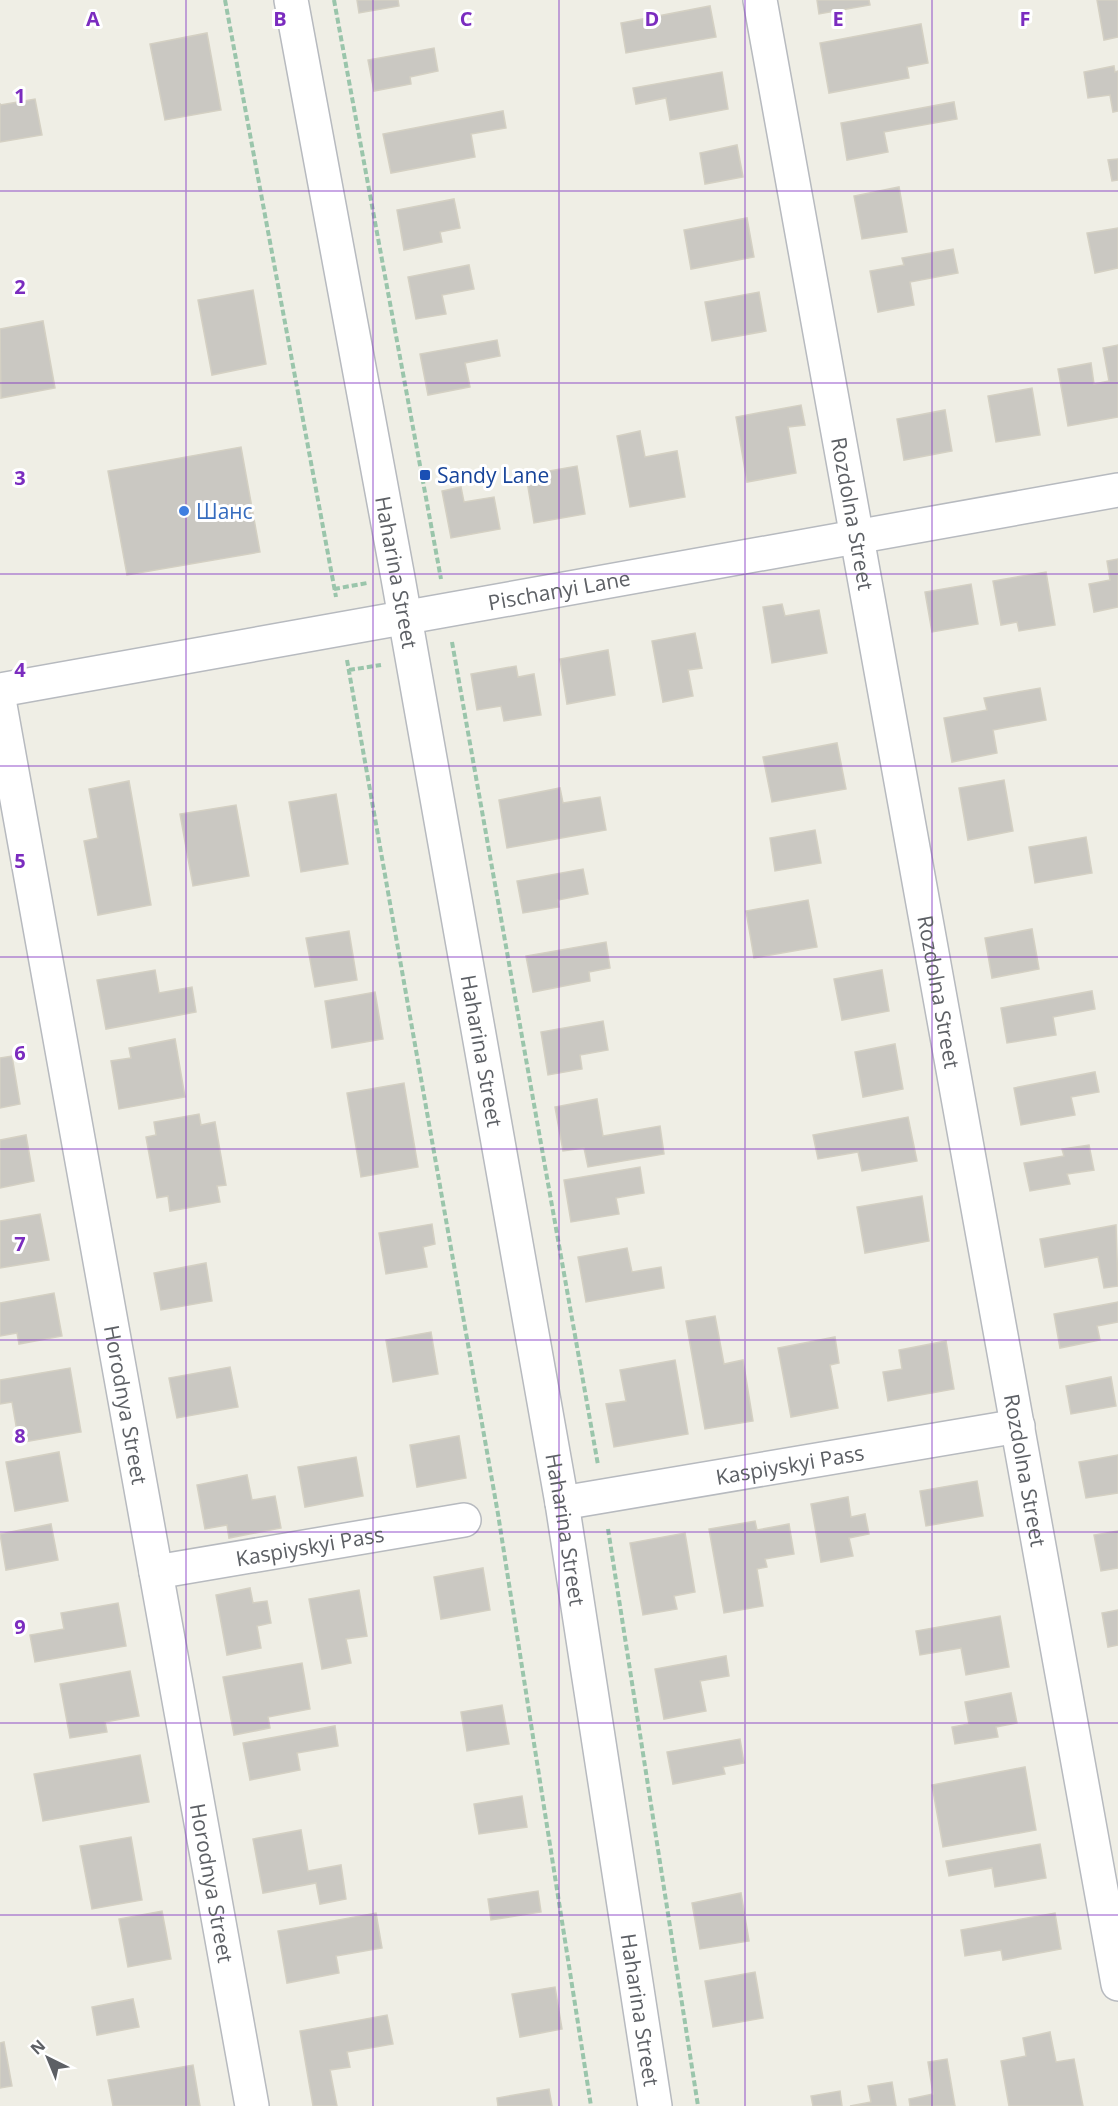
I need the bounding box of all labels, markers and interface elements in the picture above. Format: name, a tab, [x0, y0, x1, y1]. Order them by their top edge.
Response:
text: A	[86, 5, 100, 32]
text: B	[273, 5, 287, 32]
text: C	[460, 5, 473, 32]
text: D	[645, 5, 659, 32]
text: E	[832, 5, 844, 32]
text: F	[1020, 5, 1030, 32]
text: 1	[14, 82, 26, 109]
text: 2	[14, 273, 26, 300]
street label: Rozdolna Street	[825, 435, 880, 592]
place label: Sandy Lane	[437, 461, 549, 489]
text: 3	[14, 464, 26, 491]
marker: Sandy Lane	[418, 468, 432, 482]
street label: Haharina Street	[369, 494, 424, 651]
place label: Шанс	[196, 497, 253, 525]
marker: Шанс	[177, 504, 191, 518]
street label: Pischanyi Lane	[486, 564, 633, 616]
text: 4	[14, 656, 26, 683]
text: 5	[14, 847, 26, 874]
street label: Rozdolna Street	[911, 913, 967, 1071]
street label: Haharina Street	[455, 972, 509, 1129]
text: 6	[14, 1039, 26, 1066]
text: 7	[14, 1230, 26, 1257]
street label: Horodnya Street	[98, 1323, 154, 1487]
street label: Rozdolna Street	[998, 1392, 1053, 1549]
text: 8	[14, 1422, 26, 1449]
street label: Kaspiyskyi Pass	[714, 1438, 866, 1491]
street label: Haharina Street	[539, 1451, 592, 1608]
street label: Kaspiyskyi Pass	[234, 1520, 386, 1572]
text: 9	[14, 1613, 26, 1640]
street label: Horodnya Street	[184, 1801, 240, 1965]
street label: Haharina Street	[615, 1931, 666, 2088]
north arrow	[18, 2028, 78, 2088]
text: N	[26, 2035, 50, 2060]

